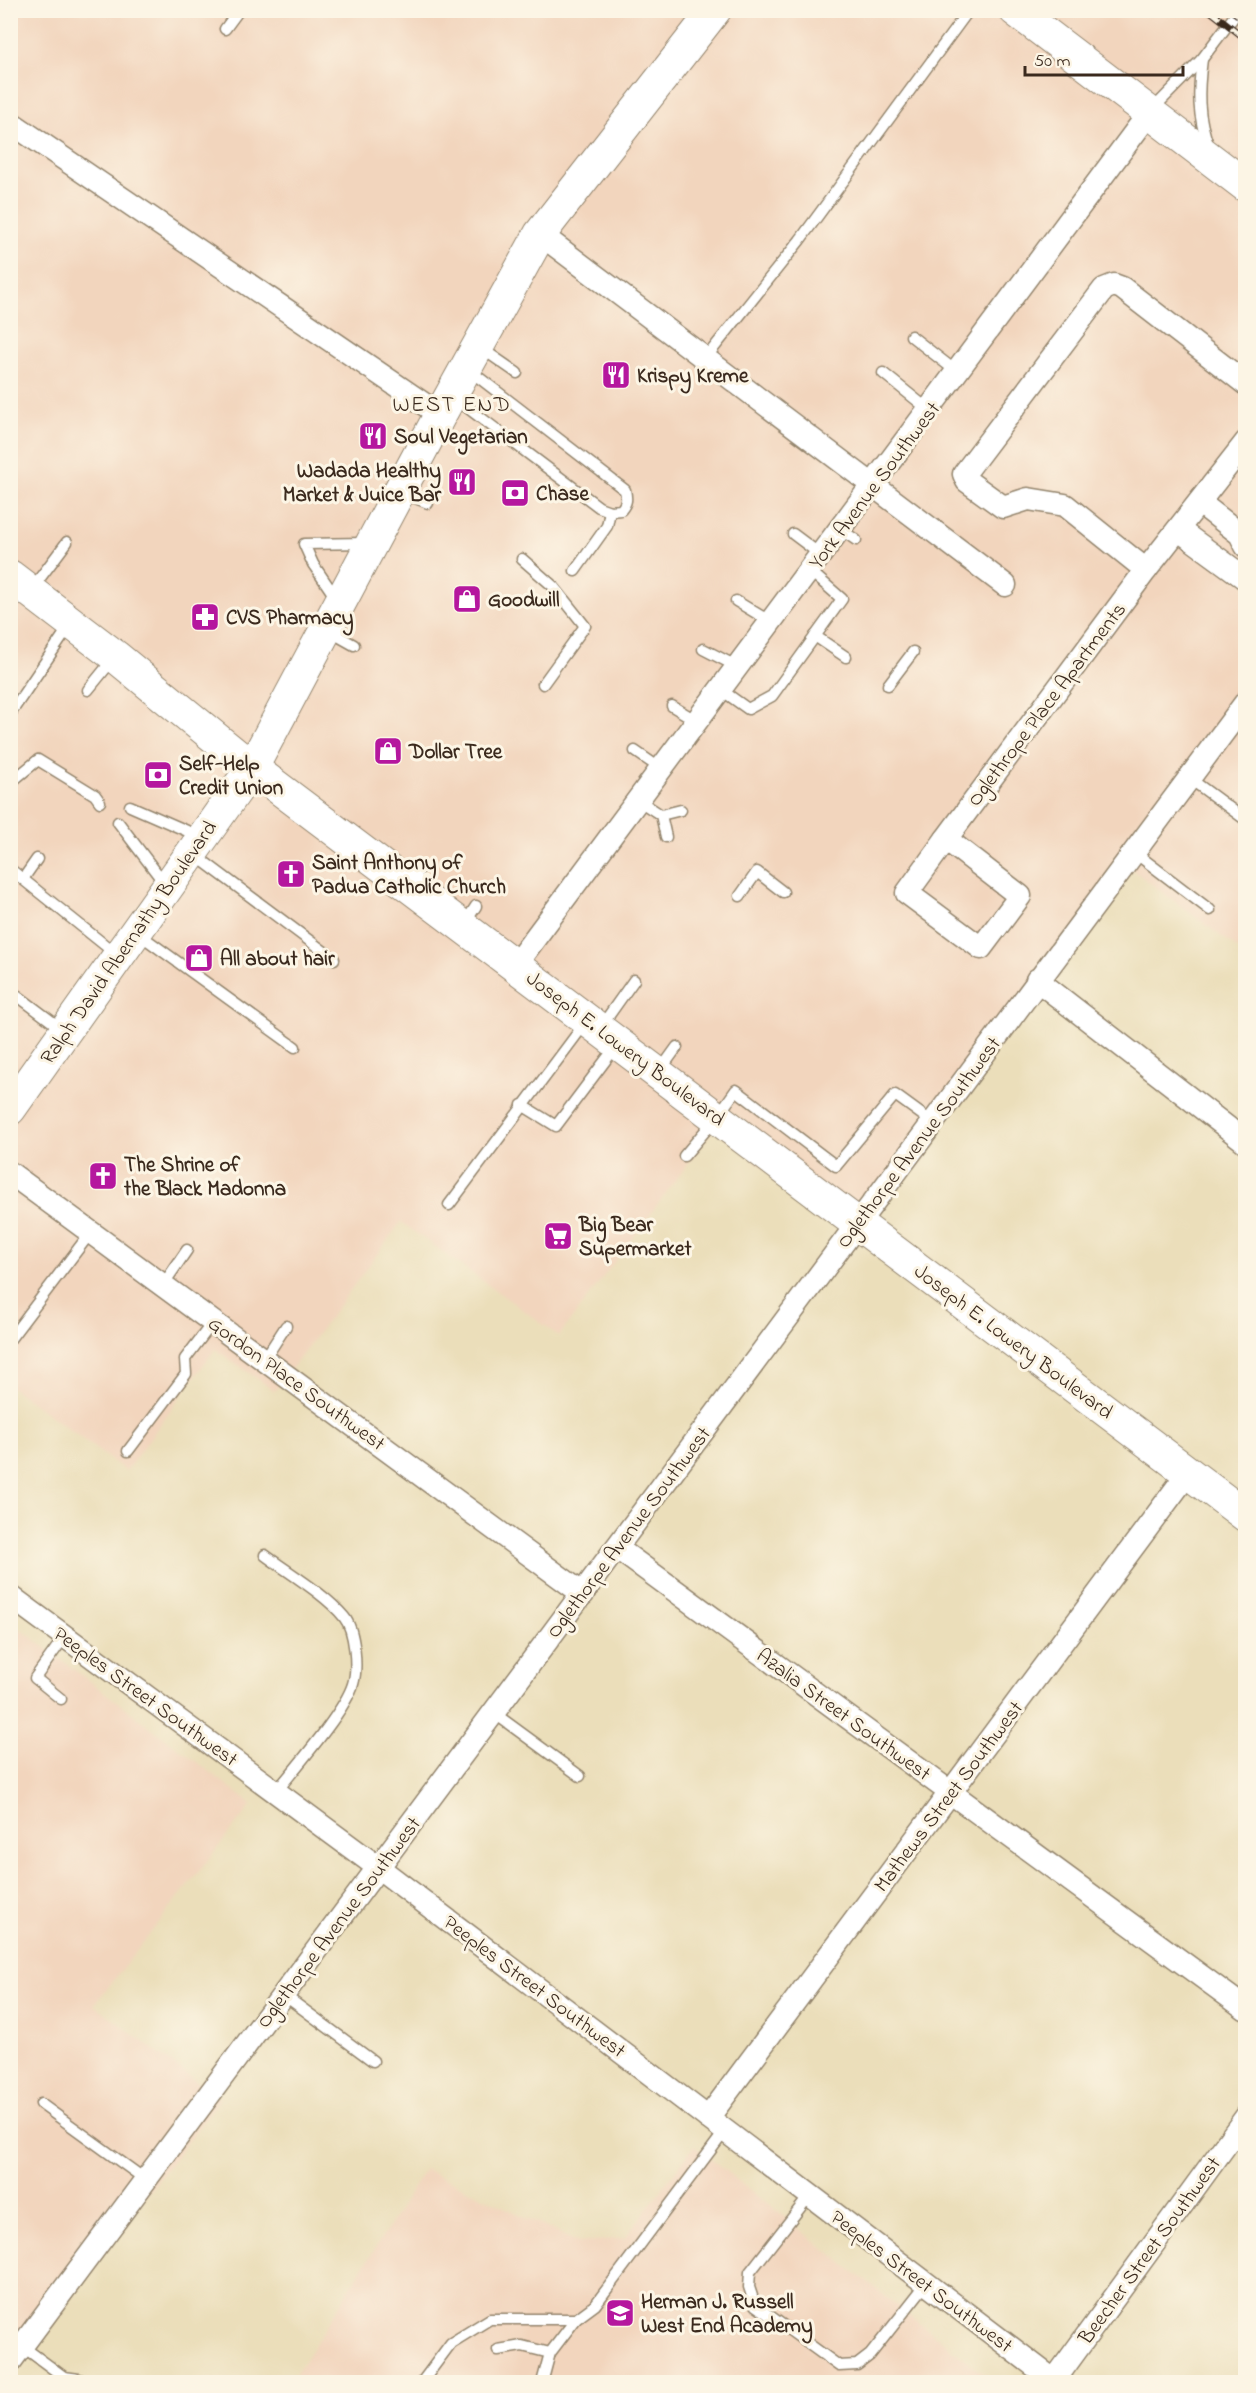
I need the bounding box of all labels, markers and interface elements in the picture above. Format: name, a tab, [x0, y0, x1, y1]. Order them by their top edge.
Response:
scale bar	[1025, 39, 1182, 77]
text: 50 m	[1034, 49, 1071, 75]
restaurant icon: Krispy Kreme	[600, 359, 632, 391]
place label: Krispy Kreme	[637, 362, 749, 394]
district label: WEST END	[393, 390, 511, 422]
street label: York Avenue Southwest	[802, 396, 949, 576]
restaurant icon: Soul Vegetarian	[357, 420, 389, 452]
place label: Soul Vegetarian	[394, 423, 528, 455]
place label: Wadada Healthy Market & Juice Bar	[283, 457, 441, 511]
restaurant icon: Wadada Healthy Market & Juice Bar	[446, 466, 478, 498]
bank icon: Chase	[499, 477, 531, 509]
place label: Chase	[536, 480, 590, 510]
shop icon: Goodwill	[451, 583, 483, 615]
place label: Goodwill	[488, 586, 560, 616]
street label: Oglethrope Place Apartments	[961, 597, 1136, 815]
pharmacy icon: CVS Pharmacy	[189, 601, 221, 633]
place label: CVS Pharmacy	[226, 604, 354, 636]
shop icon: Dollar Tree	[372, 735, 404, 767]
place label: Dollar Tree	[408, 738, 503, 768]
place label: Self-Help Credit Union	[179, 750, 283, 804]
bank icon: Self-Help Credit Union	[142, 759, 174, 791]
street label: Ralph David Abernathy Boulevard	[34, 815, 227, 1072]
place label: Saint Anthony of Padua Catholic Church	[312, 849, 506, 903]
church icon: Saint Anthony of Padua Catholic Church	[275, 858, 307, 890]
shop icon: All about hair	[183, 942, 215, 974]
place label: All about hair	[220, 945, 335, 975]
street label: Joseph E. Lowery Boulevard	[518, 965, 731, 1136]
street label: Oglethorpe Avenue Southwest	[830, 1031, 1011, 1257]
place label: The Shrine of the Black Madonna	[123, 1151, 286, 1205]
church icon: The Shrine of the Black Madonna	[87, 1160, 119, 1192]
place label: Big Bear Supermarket	[578, 1211, 693, 1265]
supermarket icon: Big Bear Supermarket	[542, 1220, 574, 1252]
street label: Joseph E. Lowery Boulevard	[906, 1258, 1119, 1429]
street label: Gordon Place Southwest	[201, 1310, 391, 1459]
street label: Oglethorpe Avenue Southwest	[540, 1421, 721, 1647]
street label: Peeples Street Southwest	[46, 1620, 243, 1775]
street label: Azalia Street Southwest	[749, 1642, 936, 1789]
street label: Mathews Street Southwest	[868, 1695, 1032, 1899]
street label: Oglethorpe Avenue Southwest	[250, 1811, 431, 2037]
street label: Peeples Street Southwest	[436, 1909, 631, 2066]
street label: Beecher Street Southwest	[1072, 2151, 1229, 2352]
street label: Peeples Street Southwest	[823, 2204, 1018, 2361]
place label: Herman J. Russell West End Academy	[641, 2288, 813, 2344]
school or university icon: Herman J. Russell West End Academy	[604, 2297, 636, 2329]

